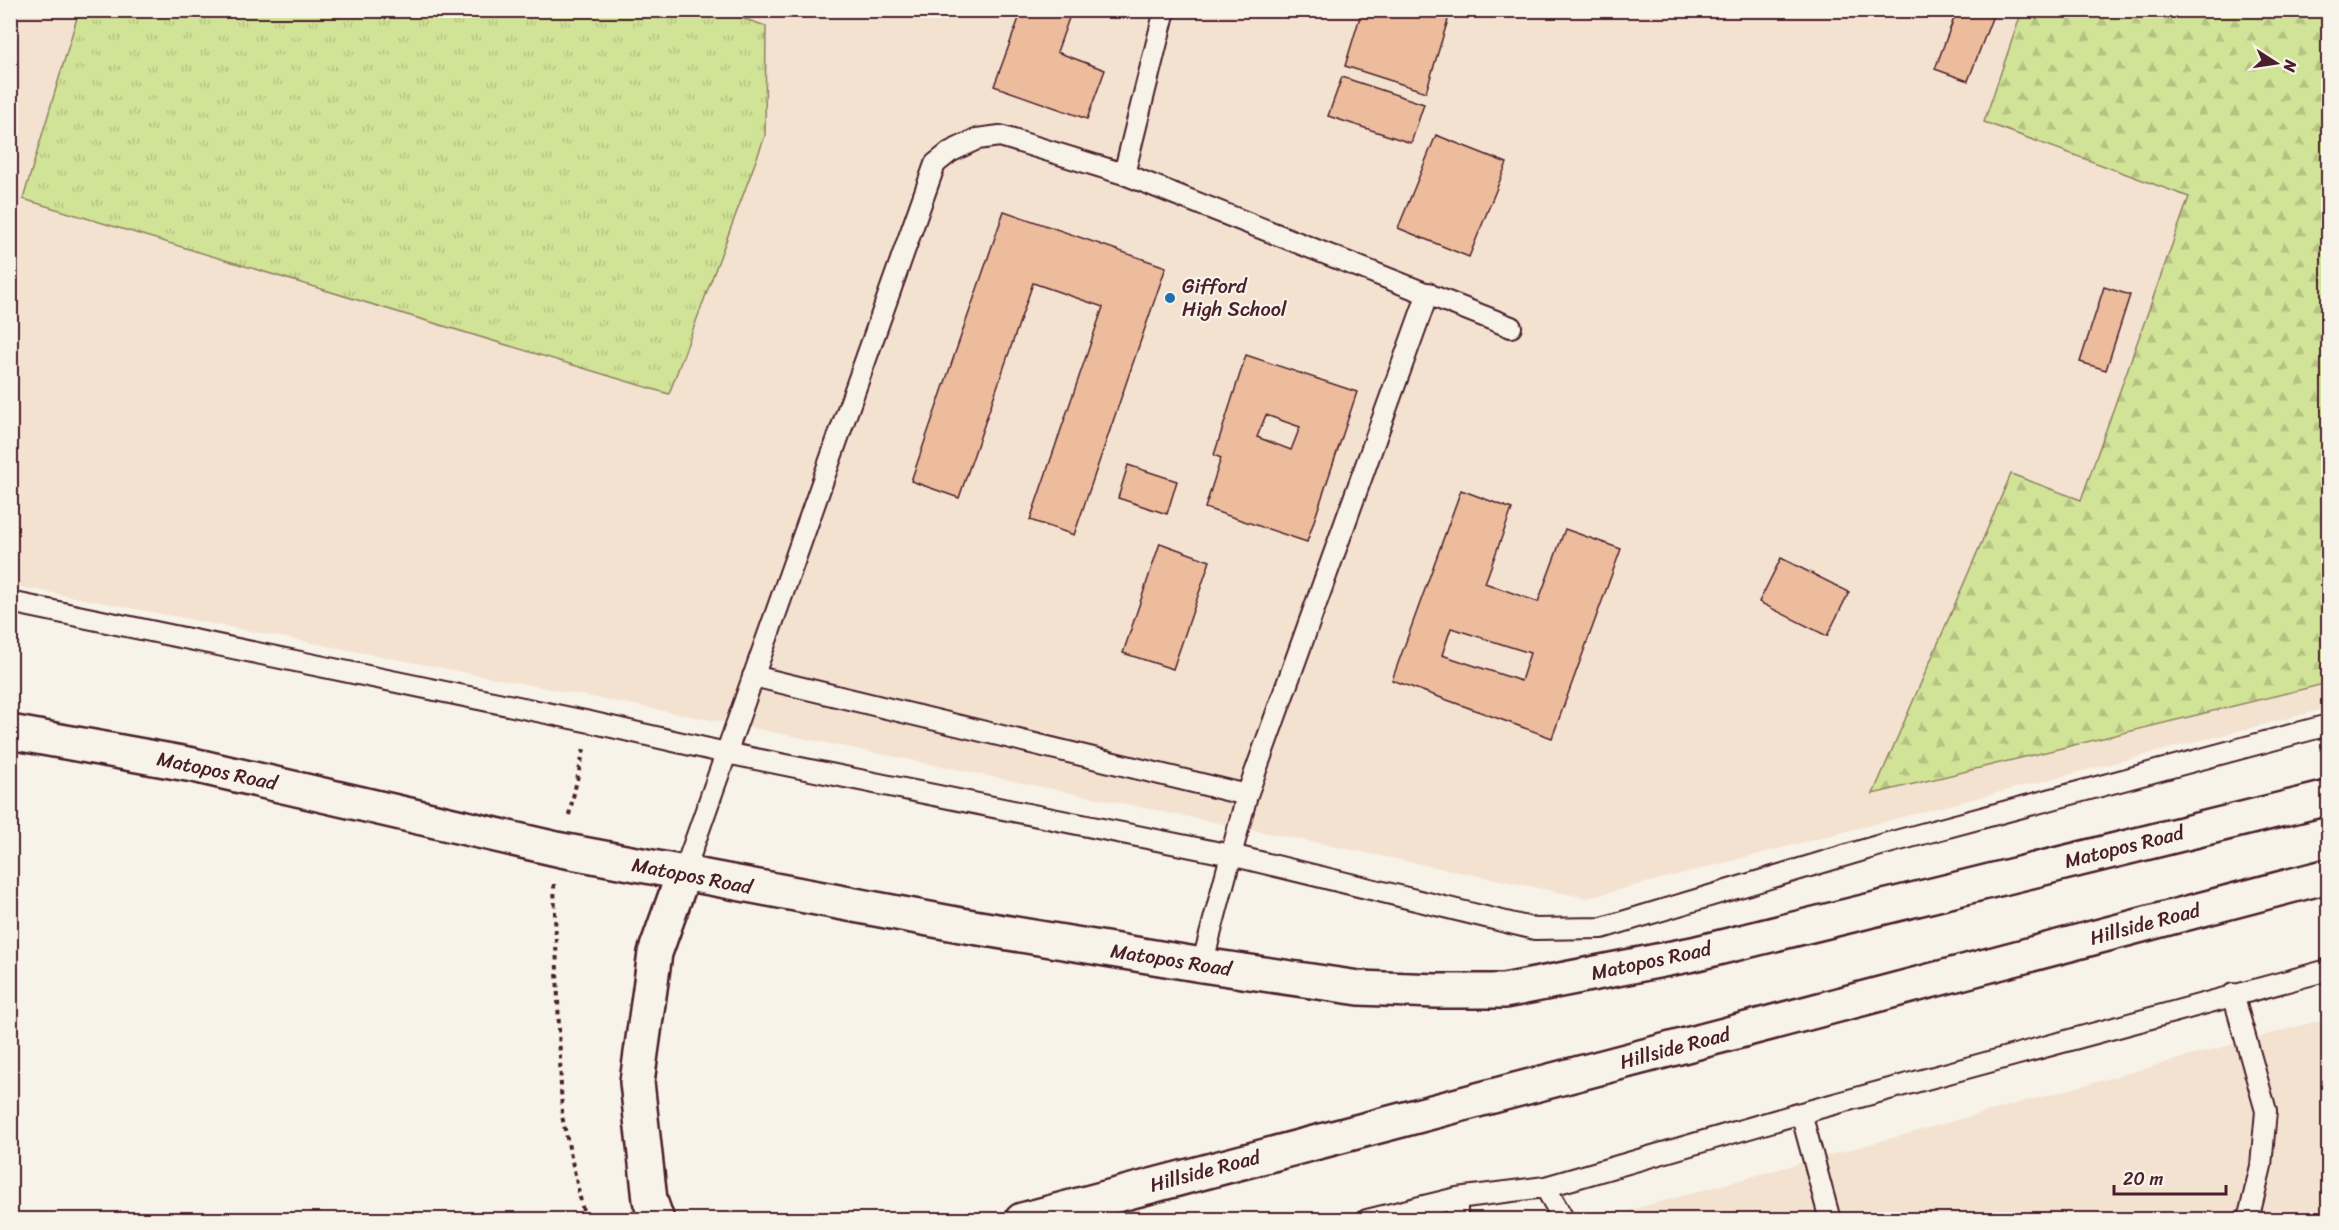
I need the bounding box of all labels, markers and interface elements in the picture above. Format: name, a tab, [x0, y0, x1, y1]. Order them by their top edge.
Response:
north arrow	[2246, 33, 2306, 93]
text: N	[2275, 57, 2306, 75]
place label: Gifford High School	[1182, 269, 1288, 327]
marker: Gifford High School	[1163, 291, 1177, 305]
street label: Matopos Road	[154, 741, 282, 801]
street label: Matopos Road	[2061, 815, 2189, 879]
street label: Matopos Road	[629, 847, 757, 905]
street label: Hillside Road	[2086, 892, 2206, 956]
street label: Matopos Road	[1588, 931, 1716, 991]
street label: Matopos Road	[1108, 933, 1235, 987]
street label: Hillside Road	[1616, 1016, 1736, 1080]
street label: Hillside Road	[1146, 1139, 1266, 1203]
scale bar	[2114, 1158, 2226, 1196]
text: 20 m	[2123, 1163, 2163, 1195]

